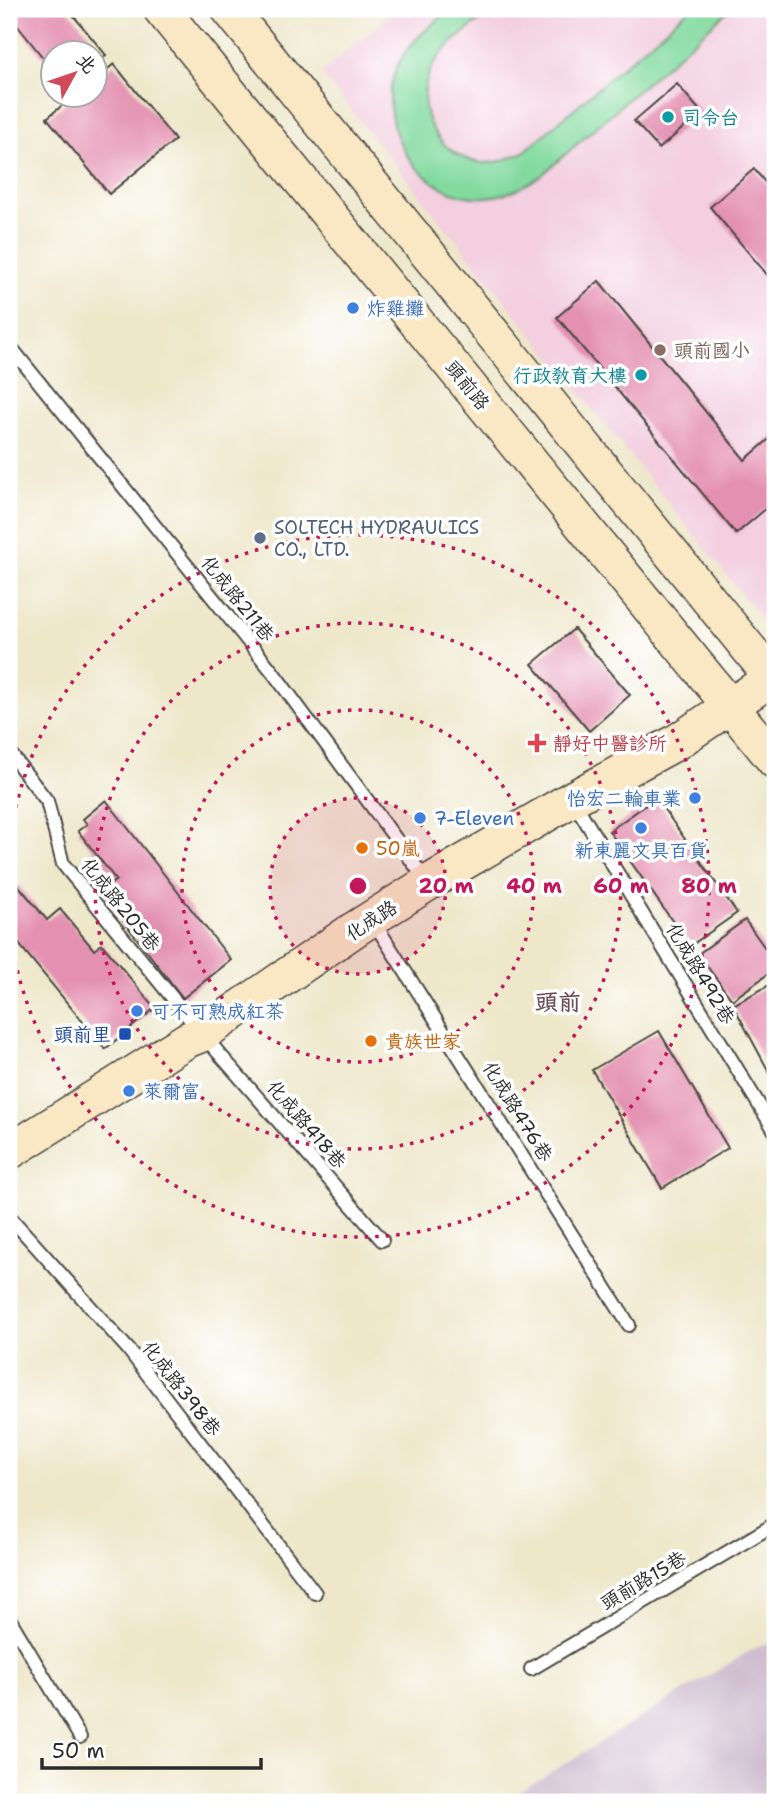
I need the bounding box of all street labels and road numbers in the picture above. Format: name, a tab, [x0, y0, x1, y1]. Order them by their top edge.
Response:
street label: 頭前路	[440, 355, 495, 415]
street label: 化成路211巷	[195, 550, 280, 646]
street label: 化成路205巷	[75, 852, 166, 956]
street label: 化成路	[341, 894, 402, 946]
street label: 化成路492巷	[660, 918, 741, 1029]
street label: 化成路476巷	[477, 1056, 558, 1166]
street label: 化成路418巷	[261, 1075, 352, 1174]
street label: 化成路398巷	[136, 1335, 227, 1441]
street label: 頭前路15巷	[596, 1545, 691, 1616]

